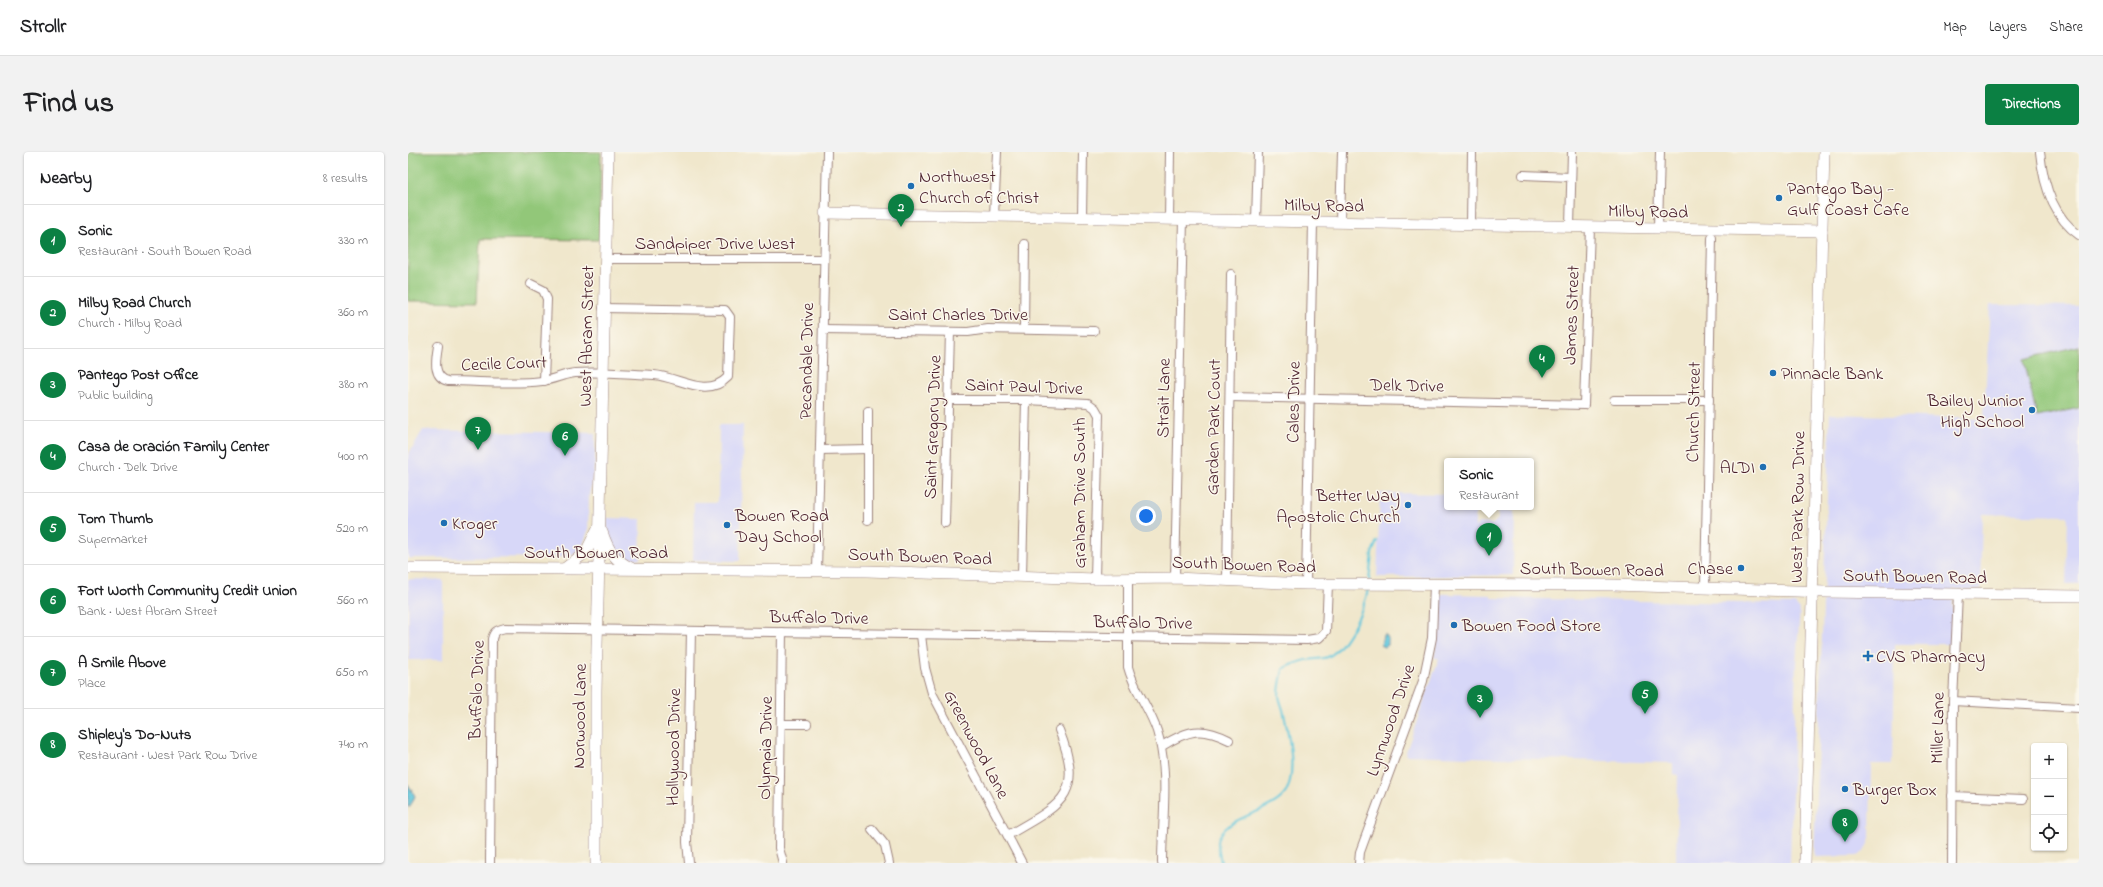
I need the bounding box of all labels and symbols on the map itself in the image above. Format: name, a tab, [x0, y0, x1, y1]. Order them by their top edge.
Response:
place label: Northwest Church of Christ	[919, 165, 1039, 212]
place label: Pantego Bay - Gulf Coast Cafe	[1787, 177, 1910, 224]
marker: Northwest Church of Christ	[906, 181, 916, 191]
street label: Milby Road	[1284, 193, 1364, 221]
marker: Pantego Bay - Gulf Coast Cafe	[1774, 193, 1784, 203]
pin: 2	[888, 194, 914, 227]
street label: Milby Road	[1608, 199, 1688, 227]
street label: Sandpiper Drive West	[635, 232, 795, 258]
street label: West Abram Street	[574, 265, 602, 407]
street label: James Street	[1558, 265, 1588, 365]
street label: Pecandale Drive	[794, 301, 822, 420]
street label: Saint Charles Drive	[888, 303, 1029, 329]
pin: 4	[1529, 345, 1555, 378]
street label: Cecile Court	[461, 351, 547, 379]
street label: Saint Gregory Drive	[918, 354, 951, 500]
street label: Strait Lane	[1151, 357, 1179, 438]
street label: Garden Park Court	[1201, 359, 1229, 495]
street label: Cales Drive	[1281, 360, 1309, 443]
street label: Church Street	[1681, 361, 1709, 463]
place label: Pinnacle Bank	[1781, 362, 1883, 388]
marker: Pinnacle Bank	[1768, 368, 1778, 378]
street label: Saint Paul Drive	[964, 373, 1084, 403]
street label: Delk Drive	[1369, 373, 1445, 401]
place label: Bailey Junior High School	[1926, 389, 2024, 437]
marker: Bailey Junior High School	[2027, 405, 2037, 415]
pin: 7	[465, 417, 491, 450]
street label: Graham Drive South	[1068, 417, 1094, 569]
pin: 6	[552, 423, 578, 456]
street label: West Park Row Drive	[1785, 430, 1813, 583]
place label: ALDI	[1720, 456, 1755, 482]
marker: ALDI	[1758, 462, 1768, 472]
place label: Better Way Apostolic Church	[1276, 484, 1400, 531]
marker: Better Way Apostolic Church	[1403, 500, 1413, 510]
place label: Bowen Road Day School	[734, 504, 829, 551]
your location	[1136, 506, 1156, 526]
place label: Kroger	[452, 512, 498, 539]
marker: Kroger	[439, 518, 449, 528]
marker: Bowen Road Day School	[722, 520, 732, 530]
pin: 1	[1476, 523, 1502, 556]
street label: South Bowen Road	[524, 541, 668, 567]
street label: South Bowen Road	[847, 542, 992, 574]
street label: South Bowen Road	[1171, 550, 1316, 582]
street label: South Bowen Road	[1520, 557, 1664, 585]
place label: Chase	[1688, 557, 1734, 583]
marker: Chase	[1736, 563, 1746, 573]
street label: South Bowen Road	[1843, 564, 1987, 592]
street label: Buffalo Drive	[768, 605, 870, 633]
street label: Buffalo Drive	[1092, 610, 1194, 638]
place label: Bowen Food Store	[1461, 614, 1602, 640]
marker: Bowen Food Store	[1449, 620, 1459, 630]
street label: Buffalo Drive	[463, 639, 493, 741]
place label: CVS Pharmacy	[1876, 645, 1985, 671]
marker: CVS Pharmacy	[1863, 651, 1873, 661]
street label: Lynnwood Drive	[1361, 660, 1424, 780]
street label: Norwood Lane	[567, 662, 595, 769]
pin: 5	[1632, 681, 1658, 714]
pin: 3	[1467, 685, 1493, 718]
street label: Greenwood Lane	[936, 686, 1015, 805]
street label: Hollywood Drive	[661, 687, 689, 806]
street label: Miller Lane	[1925, 691, 1953, 764]
street label: Olympia Drive	[753, 695, 781, 800]
place label: Burger Box	[1852, 778, 1937, 805]
marker: Burger Box	[1840, 784, 1850, 794]
pin: 8	[1832, 809, 1858, 842]

